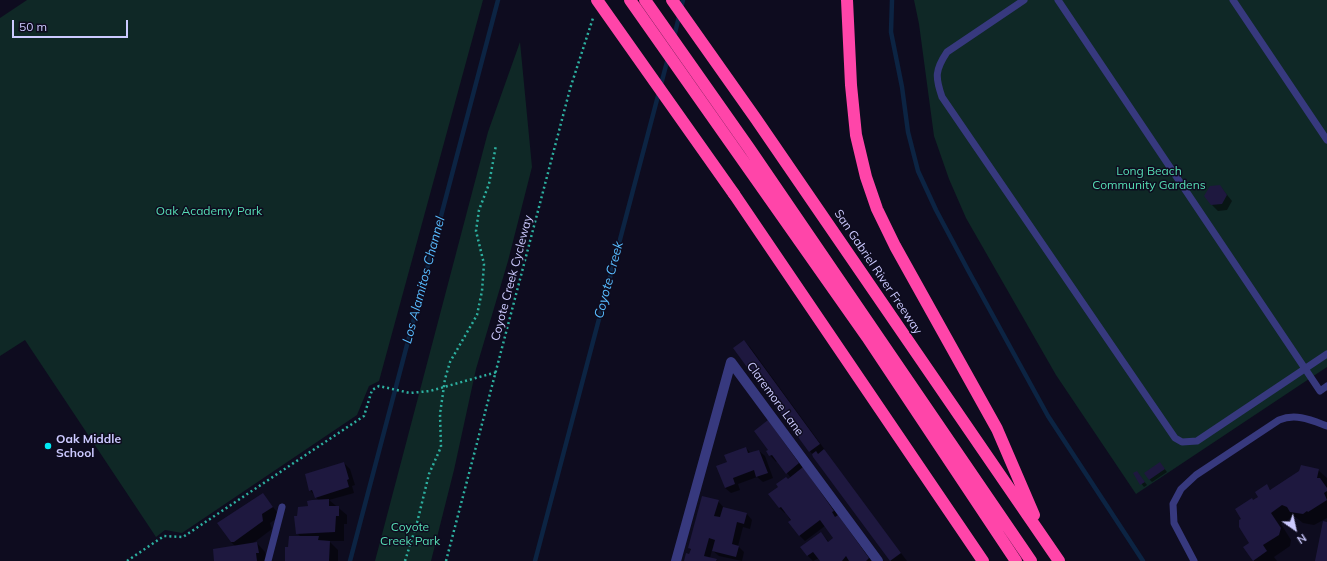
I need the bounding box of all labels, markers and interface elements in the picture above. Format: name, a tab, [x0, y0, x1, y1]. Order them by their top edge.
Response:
scale bar	[14, 12, 130, 38]
text: 50 m	[19, 19, 47, 34]
park label: Long Beach Community Gardens	[1092, 164, 1206, 192]
park label: Oak Academy Park	[156, 204, 262, 218]
street label: San Gabriel River Freeway	[831, 207, 925, 337]
street label: Coyote Creek Cycleway	[488, 214, 536, 342]
water label: Los Alamitos Channel	[400, 215, 448, 345]
water label: Coyote Creek	[591, 240, 627, 320]
street label: Claremore Lane	[743, 359, 807, 439]
place label: Oak Middle School	[56, 432, 121, 460]
marker: Oak Middle School	[43, 441, 53, 451]
north arrow	[1275, 509, 1315, 549]
park label: Coyote Creek Park	[380, 520, 440, 548]
text: N	[1294, 531, 1309, 547]

